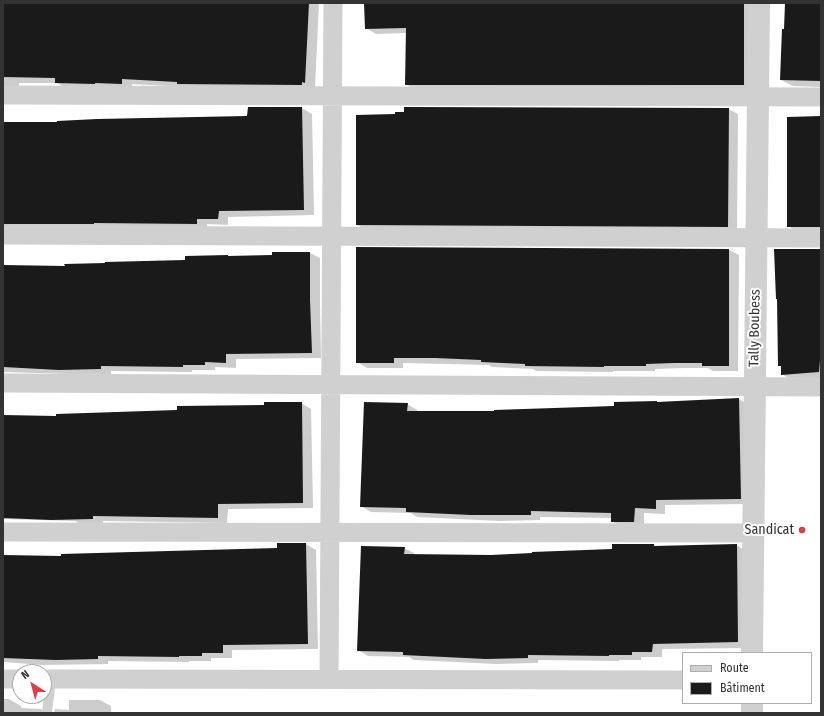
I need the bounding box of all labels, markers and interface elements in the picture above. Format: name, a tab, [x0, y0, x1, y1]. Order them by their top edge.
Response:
street label: Tally Boubess	[746, 289, 764, 367]
place label: Sandicat	[744, 522, 794, 538]
marker: Sandicat	[797, 525, 807, 535]
legend	[682, 652, 812, 704]
text: Route	[720, 661, 749, 675]
north arrow	[12, 664, 52, 704]
text: N	[19, 667, 32, 682]
text: Bâtiment	[720, 681, 765, 695]

